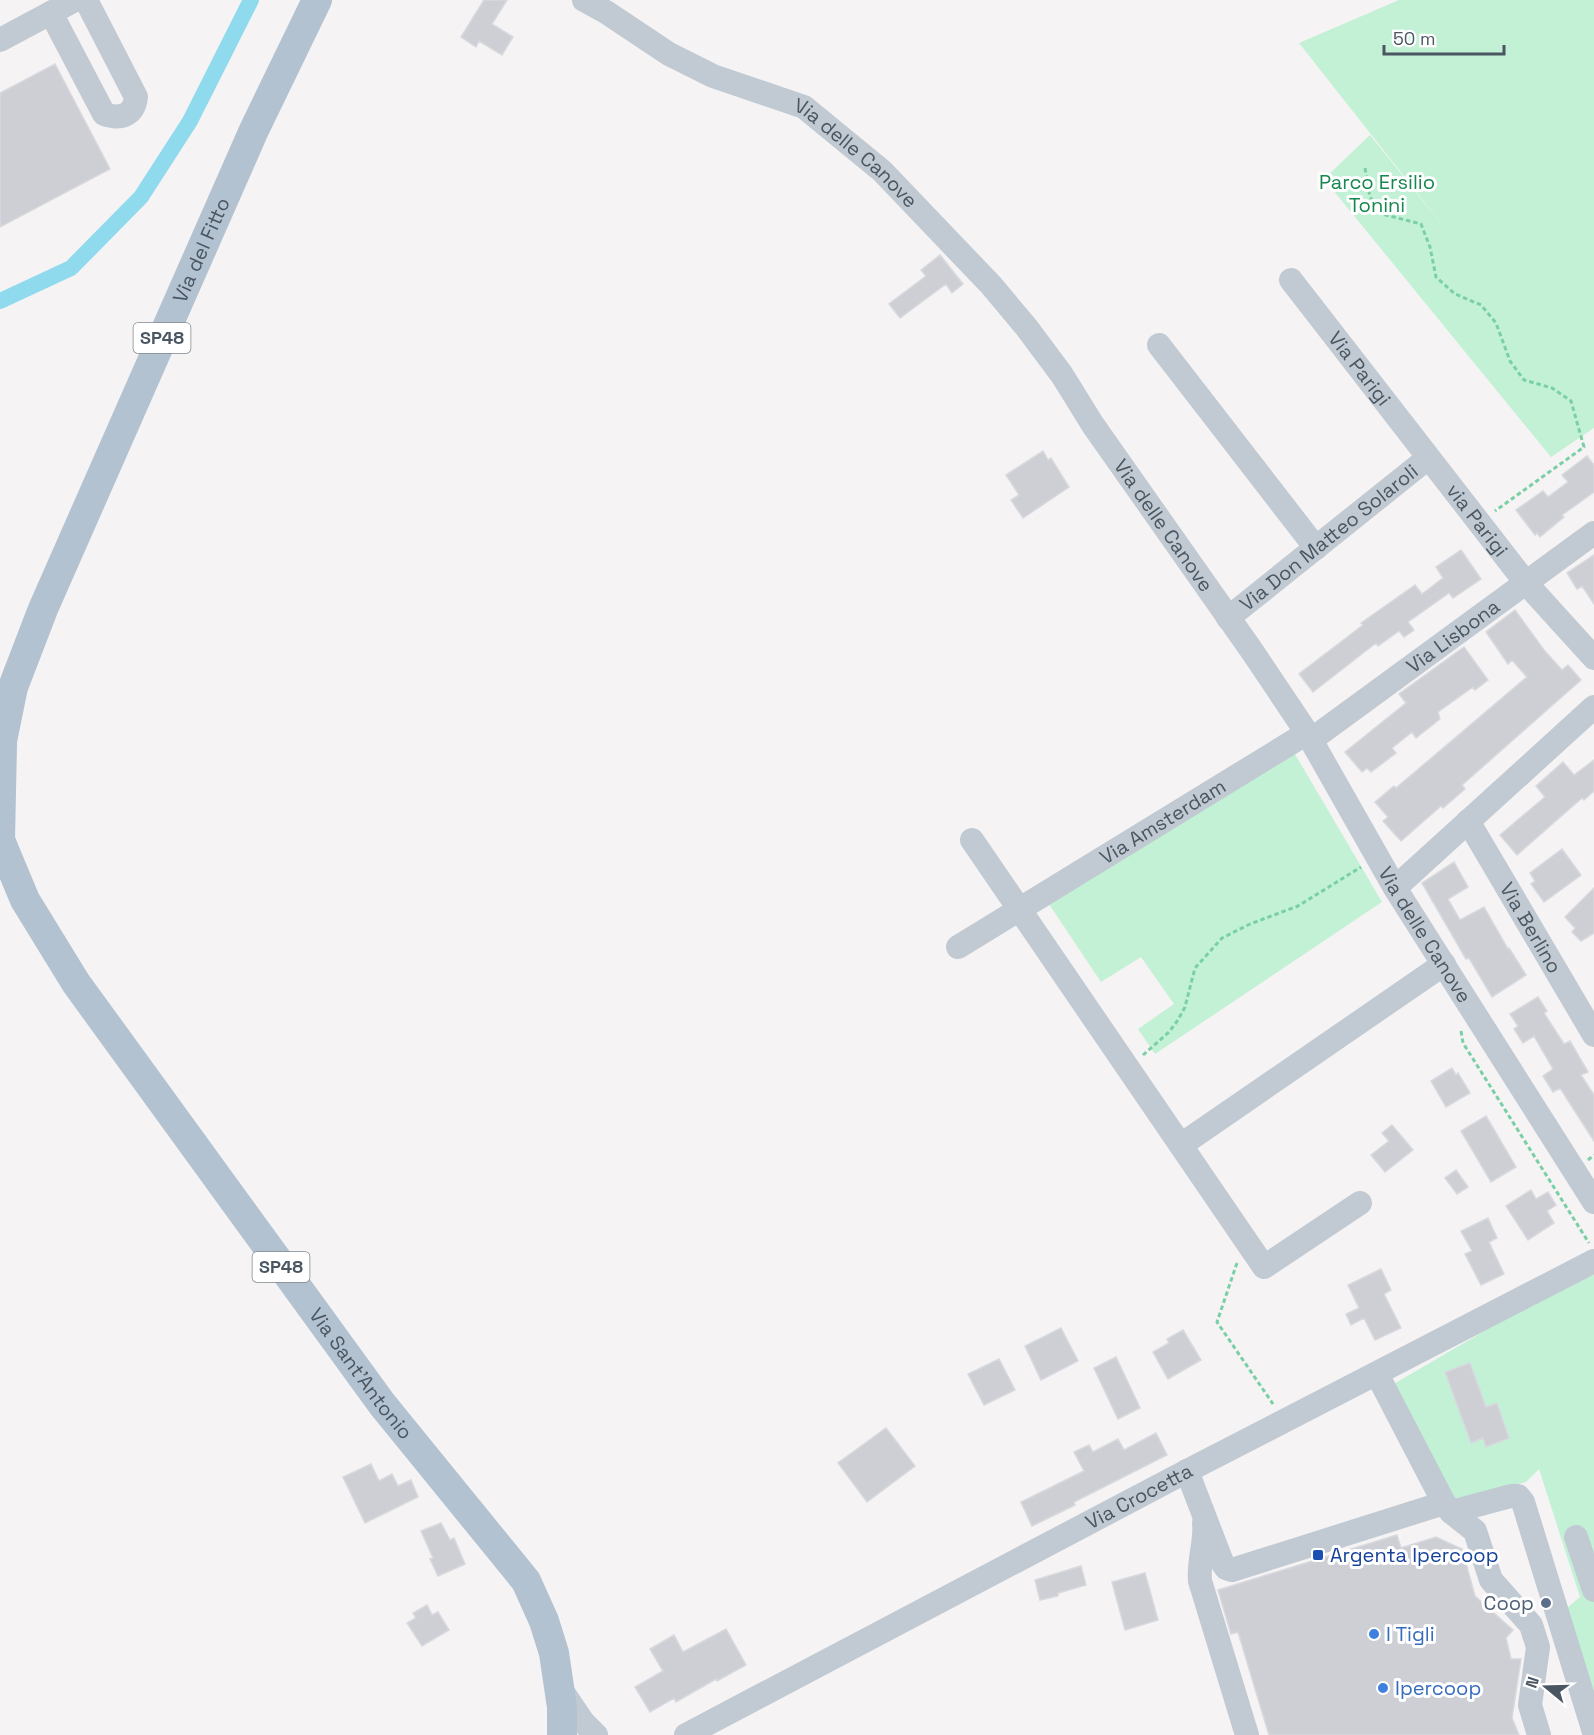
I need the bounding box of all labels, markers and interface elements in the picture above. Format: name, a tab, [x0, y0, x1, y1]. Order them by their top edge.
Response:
scale bar	[1384, 18, 1504, 56]
text: 50 m	[1393, 27, 1435, 50]
street label: Via delle Canove	[791, 92, 923, 213]
park label: Parco Ersilio Tonini	[1319, 169, 1435, 218]
street label: Via del Fitto	[167, 193, 236, 307]
road number: SP48	[134, 323, 190, 353]
street label: Via Parigi	[1323, 326, 1397, 411]
street label: Via delle Canove	[1108, 454, 1219, 597]
street label: Via Don Matteo Solaroli	[1234, 458, 1423, 617]
street label: via Parigi	[1441, 478, 1514, 562]
street label: Via Lisbona	[1401, 593, 1505, 679]
street label: Via Amsterdam	[1095, 773, 1230, 870]
street label: Via delle Canove	[1373, 862, 1477, 1008]
street label: Via Berlino	[1494, 878, 1568, 978]
road number: SP48	[252, 1252, 310, 1282]
street label: Via Sant'Antonio	[303, 1303, 419, 1445]
street label: Via Crocetta	[1081, 1457, 1197, 1535]
place label: Argenta Ipercoop	[1330, 1542, 1499, 1568]
marker: Argenta Ipercoop	[1311, 1548, 1325, 1562]
place label: Coop	[1484, 1590, 1534, 1616]
marker: Coop	[1539, 1596, 1553, 1610]
place label: I Tigli	[1386, 1621, 1435, 1647]
marker: I Tigli	[1367, 1627, 1381, 1641]
north arrow	[1516, 1657, 1576, 1717]
text: N	[1521, 1674, 1544, 1691]
place label: Ipercoop	[1395, 1675, 1481, 1701]
marker: Ipercoop	[1376, 1681, 1390, 1695]

